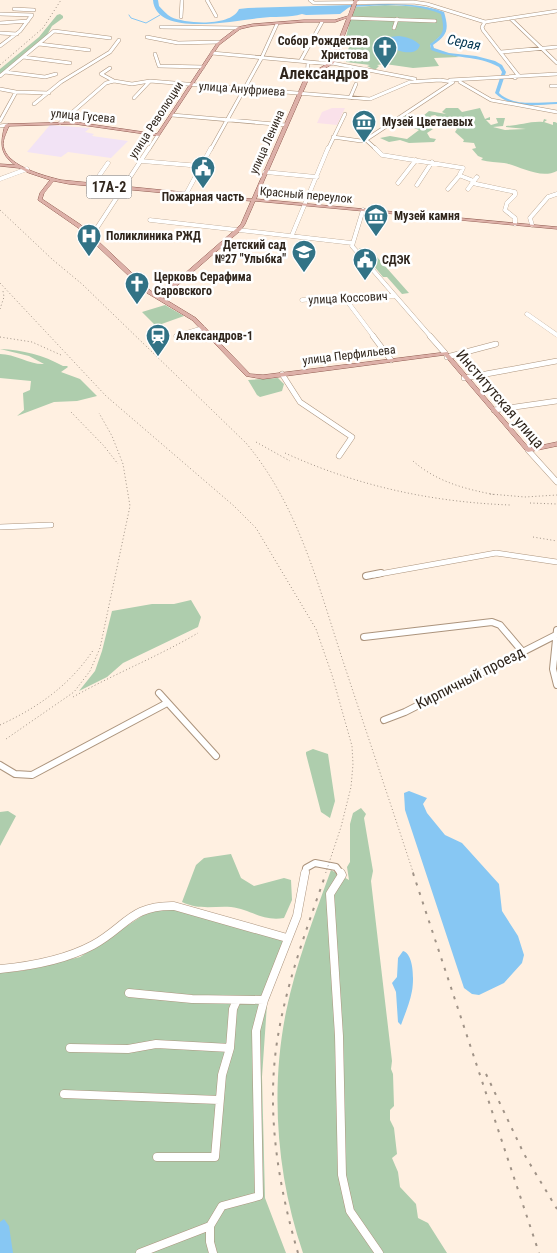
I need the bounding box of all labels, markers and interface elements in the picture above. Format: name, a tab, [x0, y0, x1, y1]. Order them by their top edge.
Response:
water label: Серая	[446, 31, 483, 53]
place label: Собор Рождества Христова	[278, 34, 368, 62]
church icon: Собор Рождества Христова	[372, 35, 398, 69]
district label: Александров	[280, 64, 368, 83]
street label: улица Революции	[126, 79, 186, 161]
street label: улица Ануфриева	[198, 79, 286, 99]
street label: улица Гусева	[50, 106, 116, 126]
street label: улица Ленина	[247, 107, 288, 176]
museum icon: Музей Цветаевых	[351, 109, 377, 143]
place label: Музей Цветаевых	[382, 115, 474, 129]
public building icon: Пожарная часть	[190, 155, 216, 189]
road number: 17А-2	[86, 176, 132, 198]
street label: Красный переулок	[259, 184, 353, 206]
place label: Пожарная часть	[162, 190, 244, 204]
museum icon: Музей камня	[363, 203, 389, 237]
place label: Музей камня	[394, 209, 460, 223]
hospital icon: Поликлиника РЖД	[76, 223, 102, 257]
place label: Поликлиника РЖД	[106, 229, 201, 243]
place label: Детский сад №27 "Улыбка"	[214, 238, 286, 266]
school or university icon: Детский сад №27 "Улыбка"	[291, 239, 317, 273]
public building icon: СДЭК	[352, 247, 378, 281]
place label: СДЭК	[382, 253, 411, 267]
place label: Церковь Серафима Саровского	[154, 270, 252, 298]
church icon: Церковь Серафима Саровского	[124, 271, 150, 305]
street label: улица Коссович	[308, 289, 388, 307]
station icon: Александров-1	[145, 323, 171, 357]
place label: Александров-1	[176, 329, 253, 343]
street label: улица Перфильева	[302, 342, 397, 368]
street label: Институтская улица	[452, 346, 548, 452]
street label: Кирпичный проезд	[413, 643, 527, 713]

